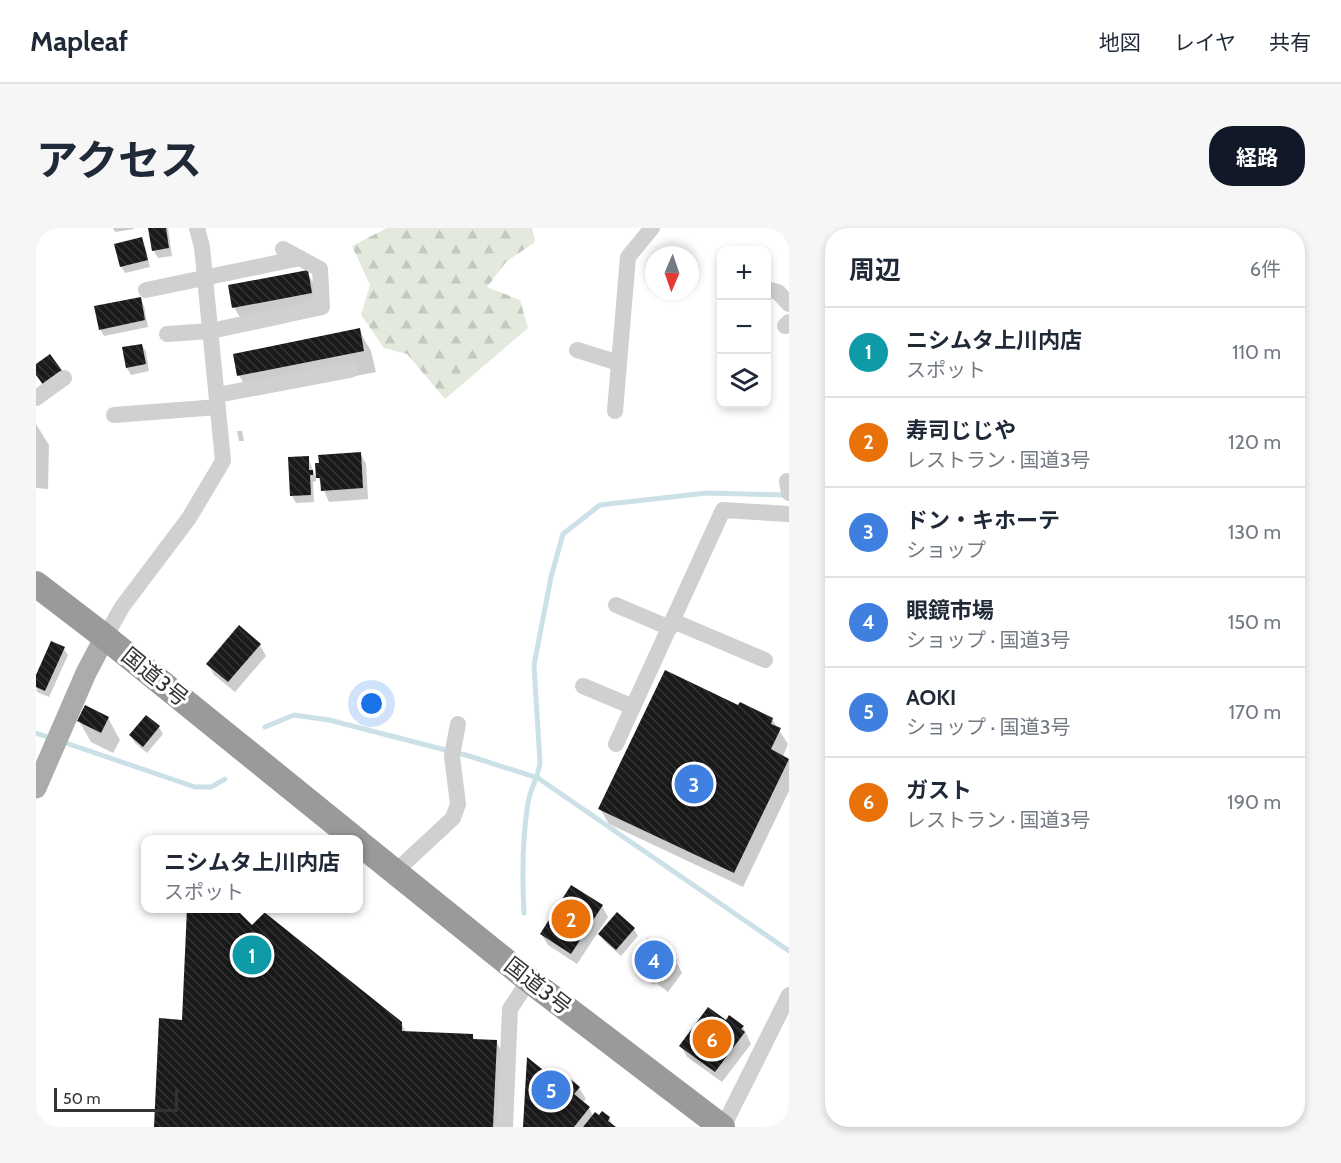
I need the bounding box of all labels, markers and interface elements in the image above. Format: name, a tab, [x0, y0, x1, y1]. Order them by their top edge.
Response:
text: Mapleaf	[30, 24, 128, 58]
text: 地図	[1099, 30, 1141, 55]
text: レイヤ	[1174, 30, 1236, 55]
text: 共有	[1269, 30, 1311, 55]
button: 経路	[1209, 126, 1305, 186]
text: アクセス	[36, 134, 202, 186]
north arrow	[645, 246, 699, 300]
map controls	[717, 246, 771, 408]
button: +	[717, 246, 771, 300]
text: 周辺	[849, 254, 901, 286]
text: 6件	[1250, 257, 1281, 281]
button: −	[717, 300, 771, 354]
text: ニシムタ上川内店	[906, 327, 1082, 354]
text: 1	[865, 340, 872, 364]
text: 110 m	[1232, 340, 1281, 364]
button: layers	[717, 354, 771, 408]
text: スポット	[906, 358, 986, 382]
text: 寿司じじや	[906, 417, 1016, 444]
text: 2	[863, 430, 874, 454]
text: 120 m	[1228, 430, 1281, 454]
text: レストラン · 国道3号	[906, 448, 1091, 472]
text: ドン・キホーテ	[906, 507, 1060, 534]
text: 3	[863, 520, 874, 544]
text: 130 m	[1228, 520, 1281, 544]
text: ショップ	[906, 538, 986, 562]
text: 眼鏡市場	[906, 597, 994, 624]
text: 4	[862, 610, 875, 634]
text: 150 m	[1228, 610, 1281, 634]
text: ショップ · 国道3号	[906, 628, 1071, 652]
street label: 国道3号	[116, 642, 194, 712]
text: AOKI	[906, 684, 956, 711]
your location	[357, 689, 386, 718]
text: 5	[863, 700, 874, 724]
text: 170 m	[1229, 700, 1281, 724]
text: ショップ · 国道3号	[906, 715, 1071, 739]
pin: 3	[674, 762, 714, 806]
text: ガスト	[906, 777, 972, 804]
text: 6	[863, 790, 874, 814]
text: 190 m	[1227, 790, 1281, 814]
text: レストラン · 国道3号	[906, 808, 1091, 832]
popup	[141, 835, 363, 913]
text: ニシムタ上川内店	[164, 849, 340, 876]
text: スポット	[164, 880, 244, 904]
pin: 2	[552, 896, 590, 942]
pin: 1	[232, 932, 272, 978]
pin: 4	[634, 938, 674, 982]
street label: 国道3号	[499, 951, 577, 1021]
pin: 6	[692, 1016, 732, 1062]
pin: 5	[532, 1068, 570, 1112]
scale bar	[54, 1085, 178, 1112]
text: 50 m	[63, 1089, 100, 1108]

